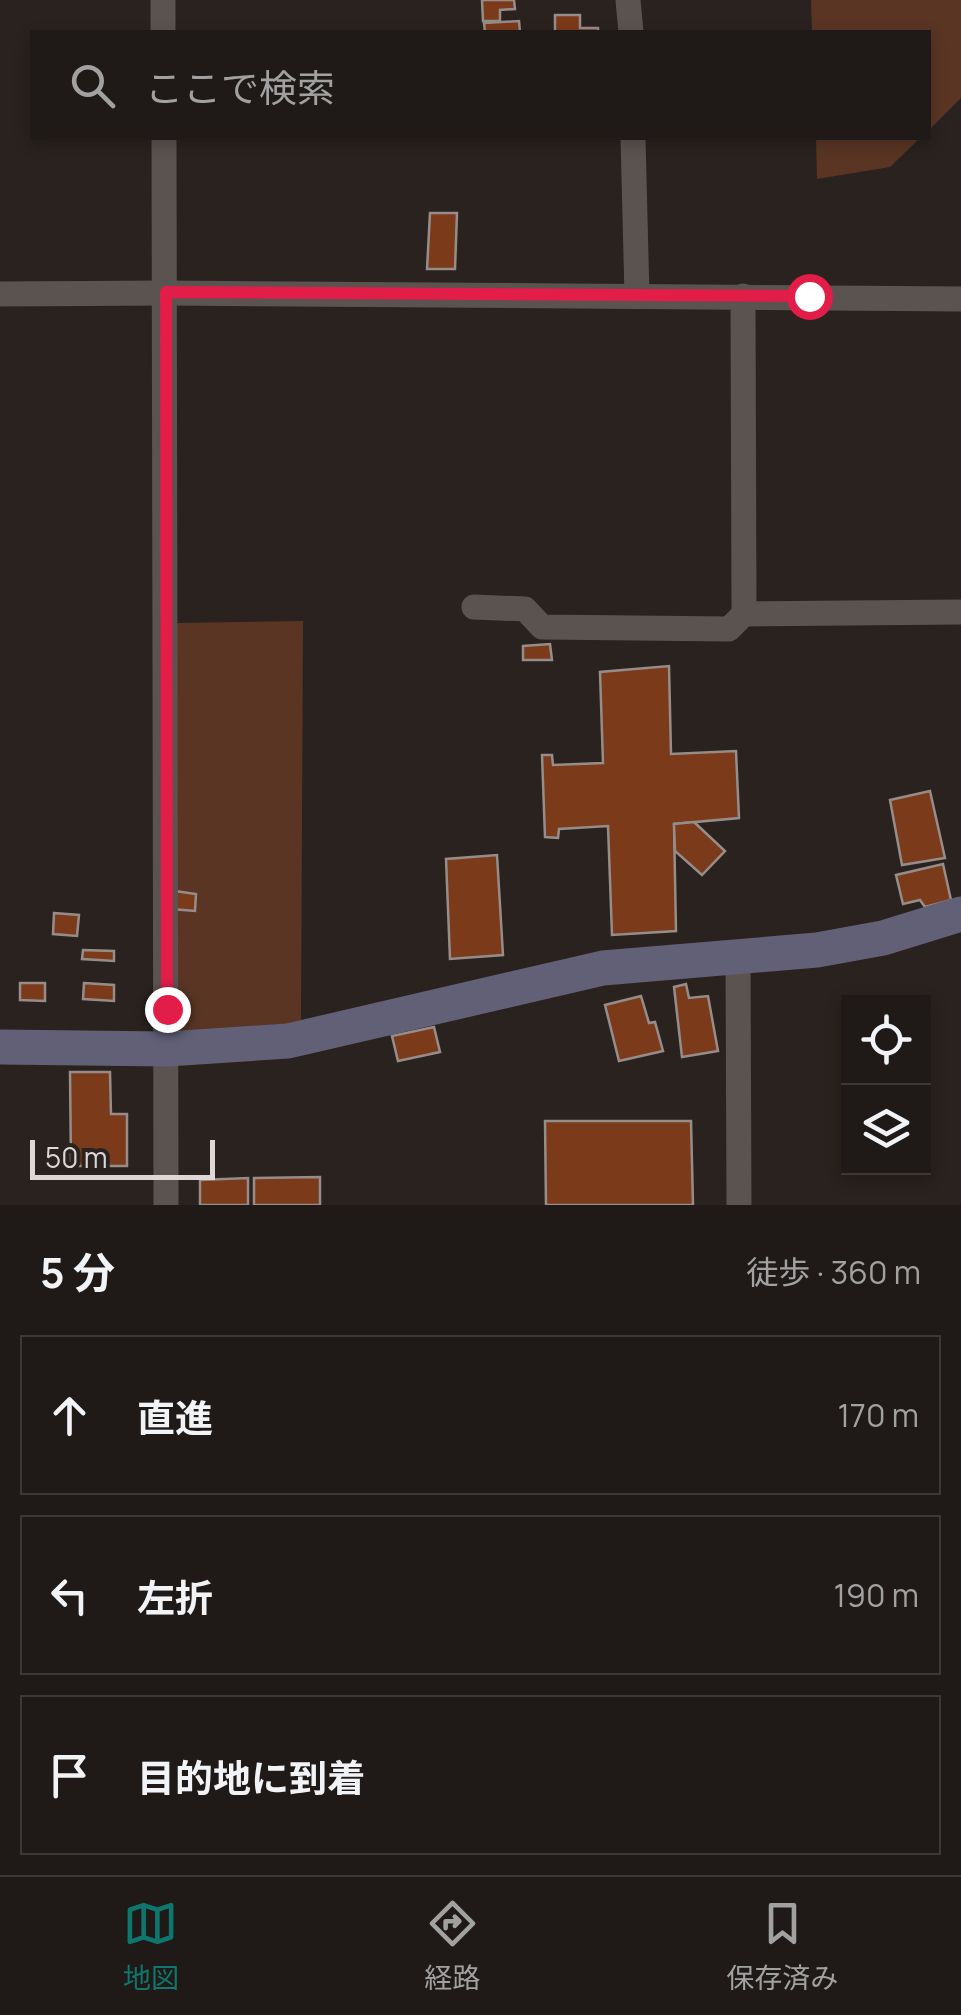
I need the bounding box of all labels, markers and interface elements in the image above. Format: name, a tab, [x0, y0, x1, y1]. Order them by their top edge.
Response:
search box	[30, 30, 931, 140]
icon: search	[65, 58, 120, 113]
text: ここで検索	[145, 61, 335, 113]
route start	[787, 274, 833, 320]
route end	[145, 987, 191, 1033]
map controls	[841, 995, 931, 1175]
button: locate	[841, 995, 931, 1085]
button: layers	[841, 1085, 931, 1175]
scale bar	[30, 1135, 215, 1180]
text: 50 m	[45, 1138, 108, 1176]
text: 5 分	[40, 1243, 115, 1301]
text: 徒歩 · 360 m	[746, 1250, 921, 1294]
icon: ahead	[42, 1388, 97, 1443]
text: 直進	[137, 1391, 213, 1443]
text: 170 m	[837, 1393, 919, 1437]
icon: left	[42, 1568, 97, 1623]
text: 左折	[137, 1571, 213, 1623]
text: 190 m	[834, 1573, 919, 1617]
icon: arrive	[42, 1748, 97, 1803]
text: 目的地に到着	[137, 1751, 365, 1803]
tab: 地図	[123, 1896, 179, 1996]
tab: 経路	[424, 1896, 480, 1996]
tab: 保存済み	[726, 1896, 838, 1996]

